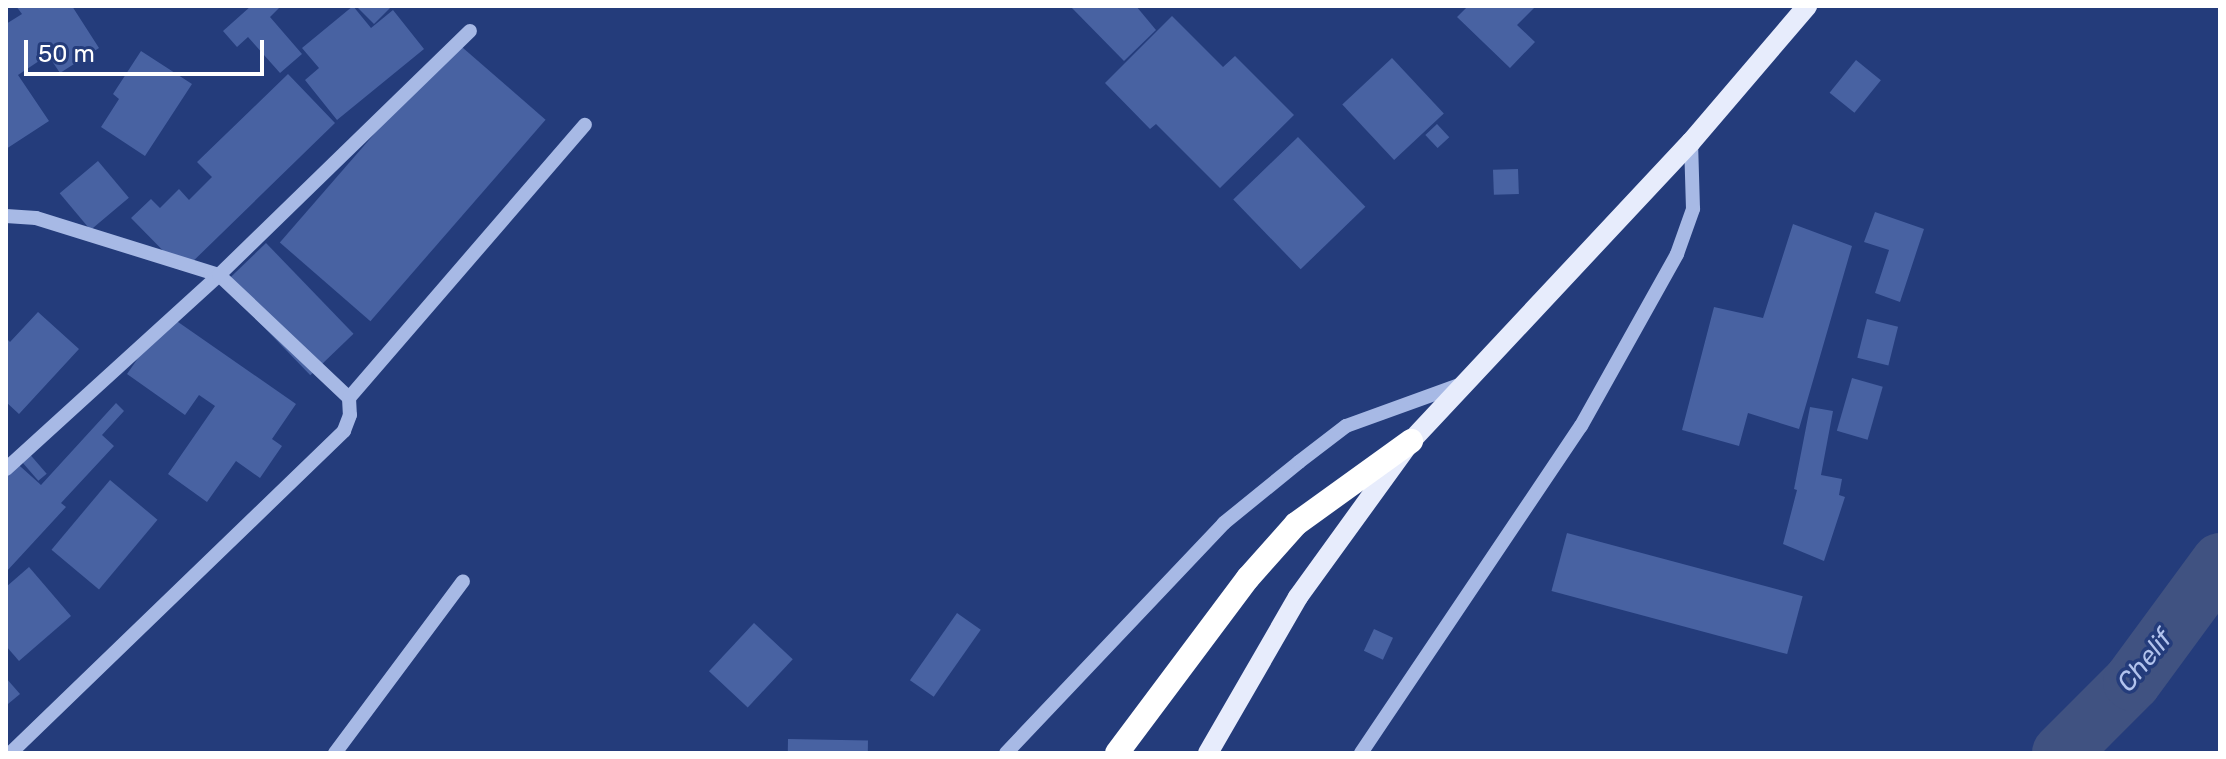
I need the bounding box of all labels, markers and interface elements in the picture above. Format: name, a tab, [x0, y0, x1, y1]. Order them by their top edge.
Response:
scale bar	[28, 24, 268, 74]
text: 50 m	[38, 40, 95, 68]
water label: Chelif	[2111, 624, 2179, 698]

